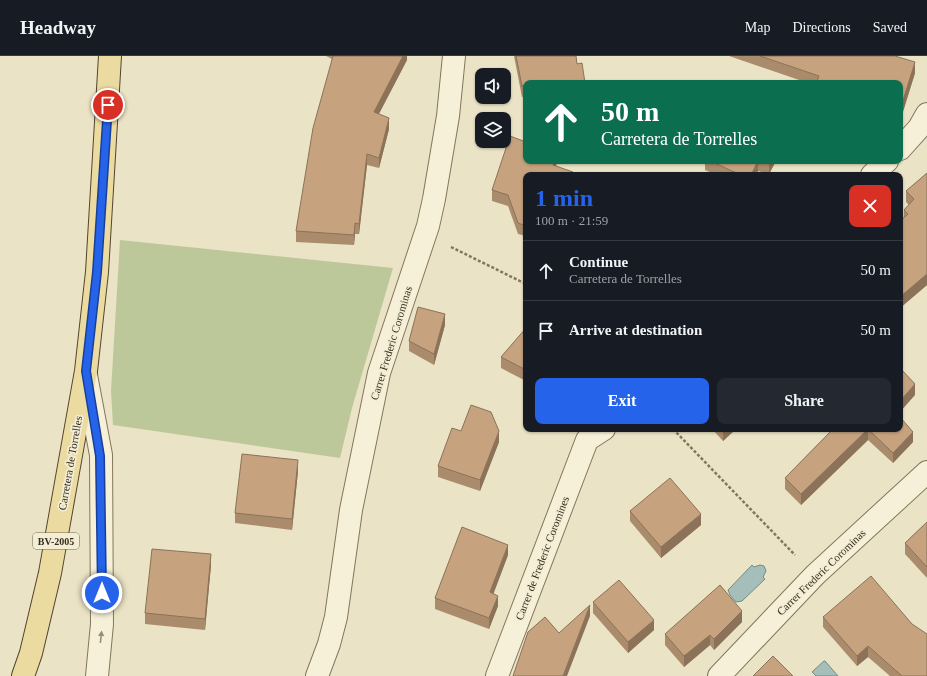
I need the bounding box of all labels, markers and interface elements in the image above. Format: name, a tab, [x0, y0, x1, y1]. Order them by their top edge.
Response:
text: Headway	[20, 17, 96, 38]
text: Map	[745, 20, 770, 35]
text: Directions	[792, 20, 851, 35]
text: Saved	[873, 20, 907, 35]
map controls	[475, 68, 511, 148]
button: sound	[475, 68, 511, 104]
pin	[91, 88, 125, 122]
icon: arrive	[97, 94, 119, 116]
icon: ahead	[535, 96, 587, 148]
text: 50 m	[601, 96, 659, 127]
button: layers	[475, 112, 511, 148]
text: Carretera de Torrelles	[601, 129, 757, 149]
text: 1 min	[535, 185, 593, 211]
button: close	[849, 185, 891, 227]
text: 100 m · 21:59	[535, 213, 608, 228]
text: Continue	[569, 254, 628, 270]
icon: ahead	[535, 260, 557, 282]
text: 50 m	[861, 262, 891, 278]
text: Carretera de Torrelles	[569, 271, 682, 286]
street label: Carrer Frederic Corominas	[368, 285, 414, 401]
icon: arrive	[535, 320, 557, 342]
text: Arrive at destination	[569, 322, 702, 338]
text: 50 m	[861, 322, 891, 338]
button: Exit	[535, 378, 709, 424]
button: Share	[717, 378, 891, 424]
street label: Carretera de Torrelles	[56, 415, 84, 511]
street label: Carrer de Frederic Coromines	[513, 494, 571, 622]
street label: Carrer Frederic Corominas	[774, 527, 868, 617]
road number: BV-2005	[33, 533, 79, 549]
position arrow	[81, 572, 123, 614]
one-way arrow	[97, 631, 104, 643]

